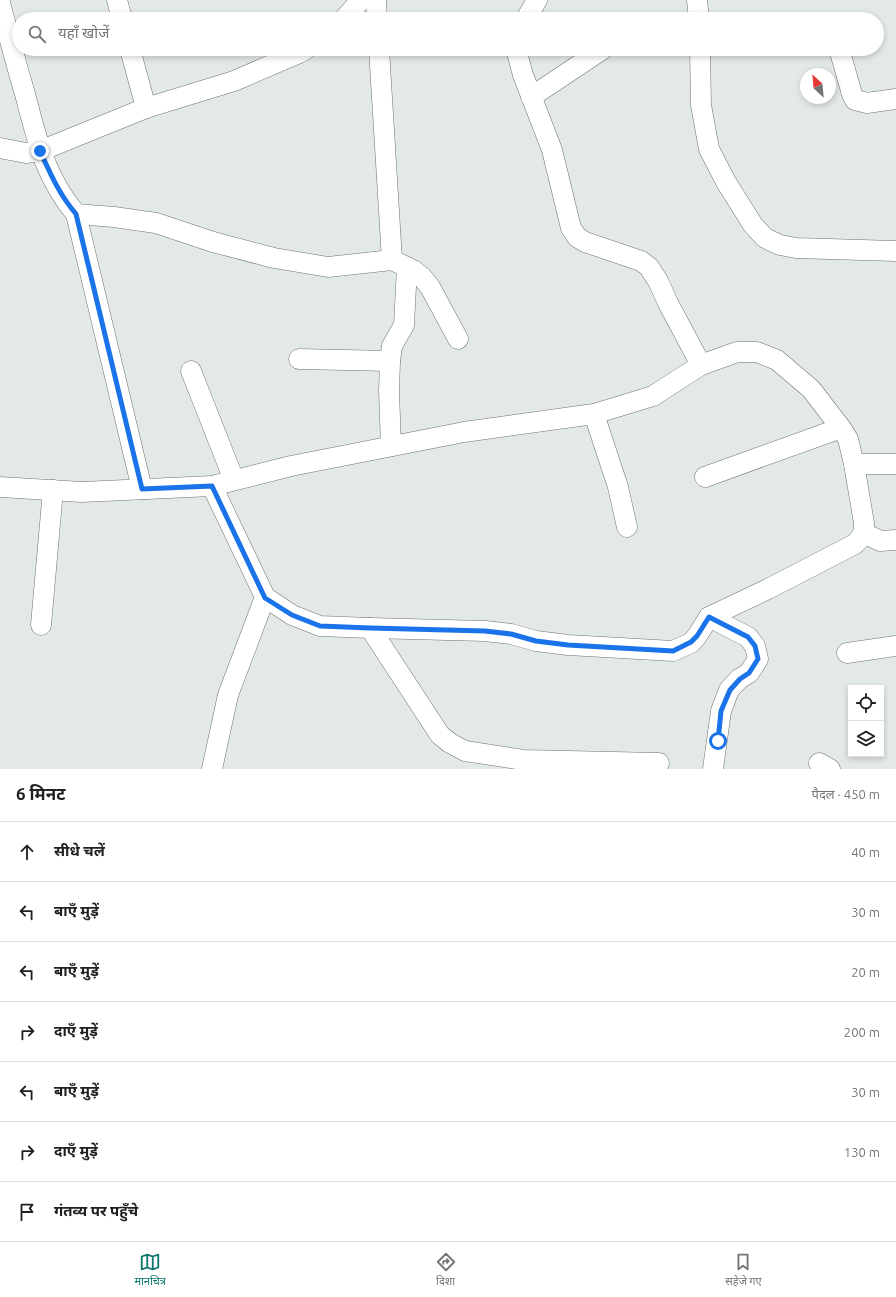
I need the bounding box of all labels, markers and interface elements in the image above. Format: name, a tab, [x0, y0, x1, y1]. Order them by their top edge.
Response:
search box	[12, 12, 884, 56]
icon: search	[26, 23, 48, 45]
text: यहाँ खोजें	[58, 24, 109, 41]
north arrow	[800, 68, 836, 104]
route end	[31, 142, 49, 160]
map controls	[848, 685, 884, 757]
button: locate	[848, 685, 884, 721]
button: layers	[848, 721, 884, 757]
route start	[709, 732, 727, 750]
text: 6 मिनट	[16, 784, 65, 803]
text: पैदल · 450 m	[812, 787, 880, 801]
icon: ahead	[16, 841, 38, 863]
text: सीधे चलें	[54, 842, 105, 859]
text: 40 m	[851, 845, 880, 859]
icon: left	[16, 901, 38, 923]
text: बाएँ मुड़ें	[54, 902, 99, 919]
text: 30 m	[851, 905, 880, 919]
icon: left	[16, 961, 38, 983]
text: बाएँ मुड़ें	[54, 962, 99, 979]
text: 20 m	[851, 965, 880, 979]
icon: right	[16, 1021, 38, 1043]
text: दाएँ मुड़ें	[54, 1022, 98, 1039]
text: 200 m	[844, 1025, 880, 1039]
icon: left	[16, 1081, 38, 1103]
text: बाएँ मुड़ें	[54, 1082, 99, 1099]
text: 30 m	[851, 1085, 880, 1099]
icon: right	[16, 1141, 38, 1163]
text: दाएँ मुड़ें	[54, 1142, 98, 1159]
text: 130 m	[844, 1145, 880, 1159]
icon: arrive	[16, 1201, 38, 1223]
text: गंतव्य पर पहुँचे	[54, 1202, 138, 1219]
tab: मानचित्र	[134, 1251, 166, 1289]
tab: दिशा	[435, 1251, 457, 1289]
tab: सहेजे गए	[725, 1251, 762, 1289]

